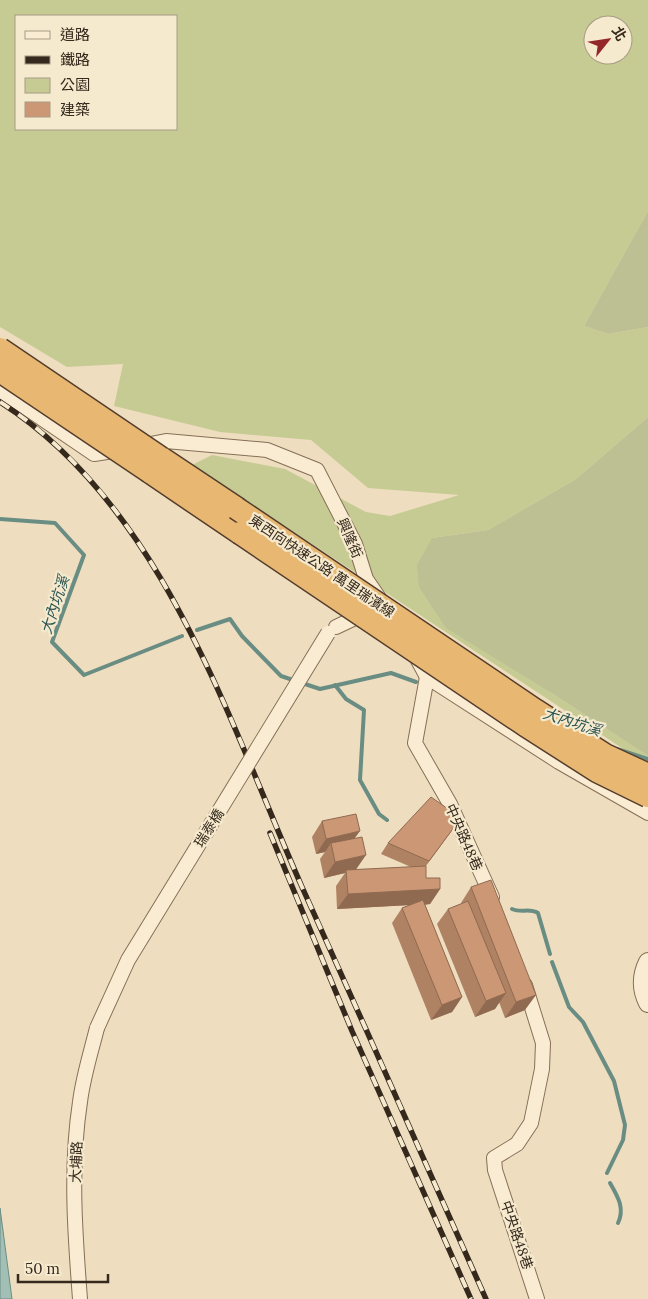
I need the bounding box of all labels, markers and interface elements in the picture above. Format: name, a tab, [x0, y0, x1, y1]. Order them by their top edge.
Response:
legend	[15, 15, 178, 130]
north arrow	[583, 15, 633, 65]
text: 北	[608, 23, 631, 44]
text: 道路	[60, 25, 90, 44]
text: 鐵路	[60, 50, 90, 69]
text: 公園	[60, 75, 90, 94]
text: 建築	[60, 100, 90, 119]
street label: 東西向快速公路 萬里瑞濱線	[246, 511, 398, 621]
street label: 興隆街	[333, 515, 367, 561]
water label: 大內坑溪	[36, 571, 73, 636]
water label: 大內坑溪	[541, 703, 606, 740]
street label: 中央路48巷	[441, 801, 487, 873]
street label: 瑞泰橋	[190, 805, 228, 851]
street label: 大埔路	[66, 1141, 86, 1183]
street label: 中央路48巷	[497, 1198, 537, 1272]
scale bar	[18, 1252, 108, 1284]
text: 50 m	[25, 1259, 60, 1278]

